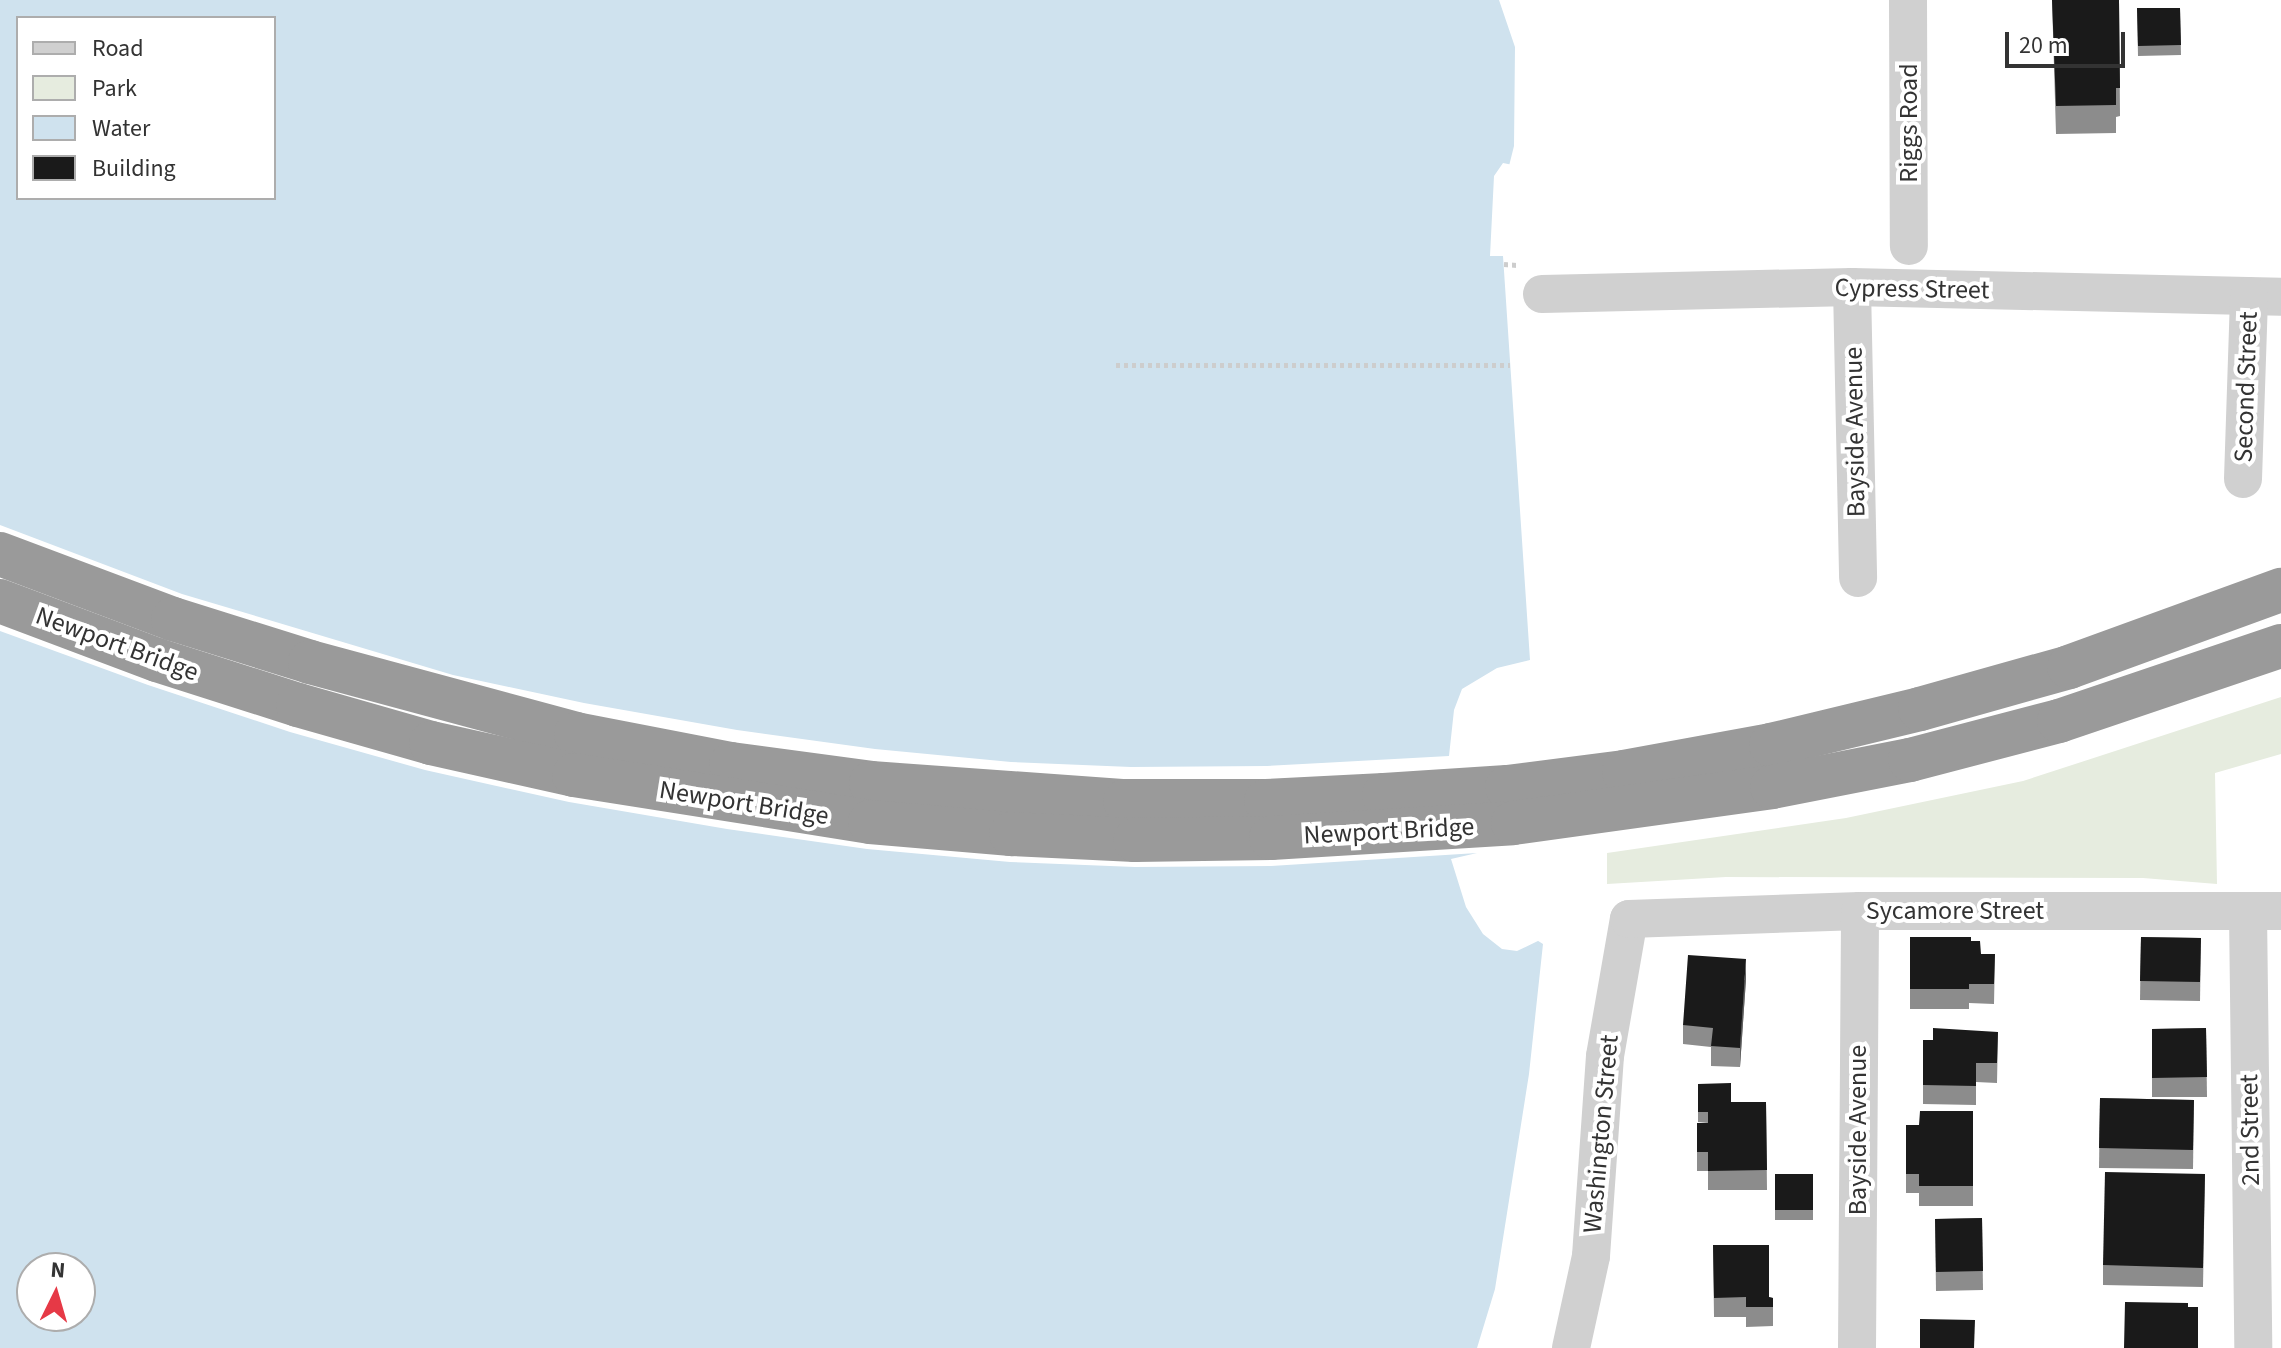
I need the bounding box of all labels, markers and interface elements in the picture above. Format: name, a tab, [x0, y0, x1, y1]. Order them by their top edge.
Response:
legend	[16, 16, 276, 200]
scale bar	[2009, 16, 2129, 66]
text: 20 m	[2019, 28, 2068, 63]
text: Road	[92, 31, 144, 66]
street label: Riggs Road	[1893, 63, 1925, 183]
text: Park	[92, 71, 137, 106]
text: Water	[92, 111, 150, 146]
text: Building	[92, 151, 176, 186]
street label: Cypress Street	[1834, 272, 1990, 306]
street label: Second Street	[2228, 311, 2264, 463]
street label: Bayside Avenue	[1838, 347, 1872, 517]
street label: Newport Bridge	[31, 600, 203, 688]
street label: Newport Bridge	[657, 774, 831, 832]
street label: Newport Bridge	[1303, 811, 1475, 851]
street label: Sycamore Street	[1866, 895, 2044, 927]
street label: Washington Street	[1577, 1034, 1625, 1234]
street label: Bayside Avenue	[1842, 1045, 1874, 1215]
street label: 2nd Street	[2233, 1074, 2267, 1186]
north arrow	[16, 1252, 96, 1332]
text: N	[49, 1254, 67, 1287]

